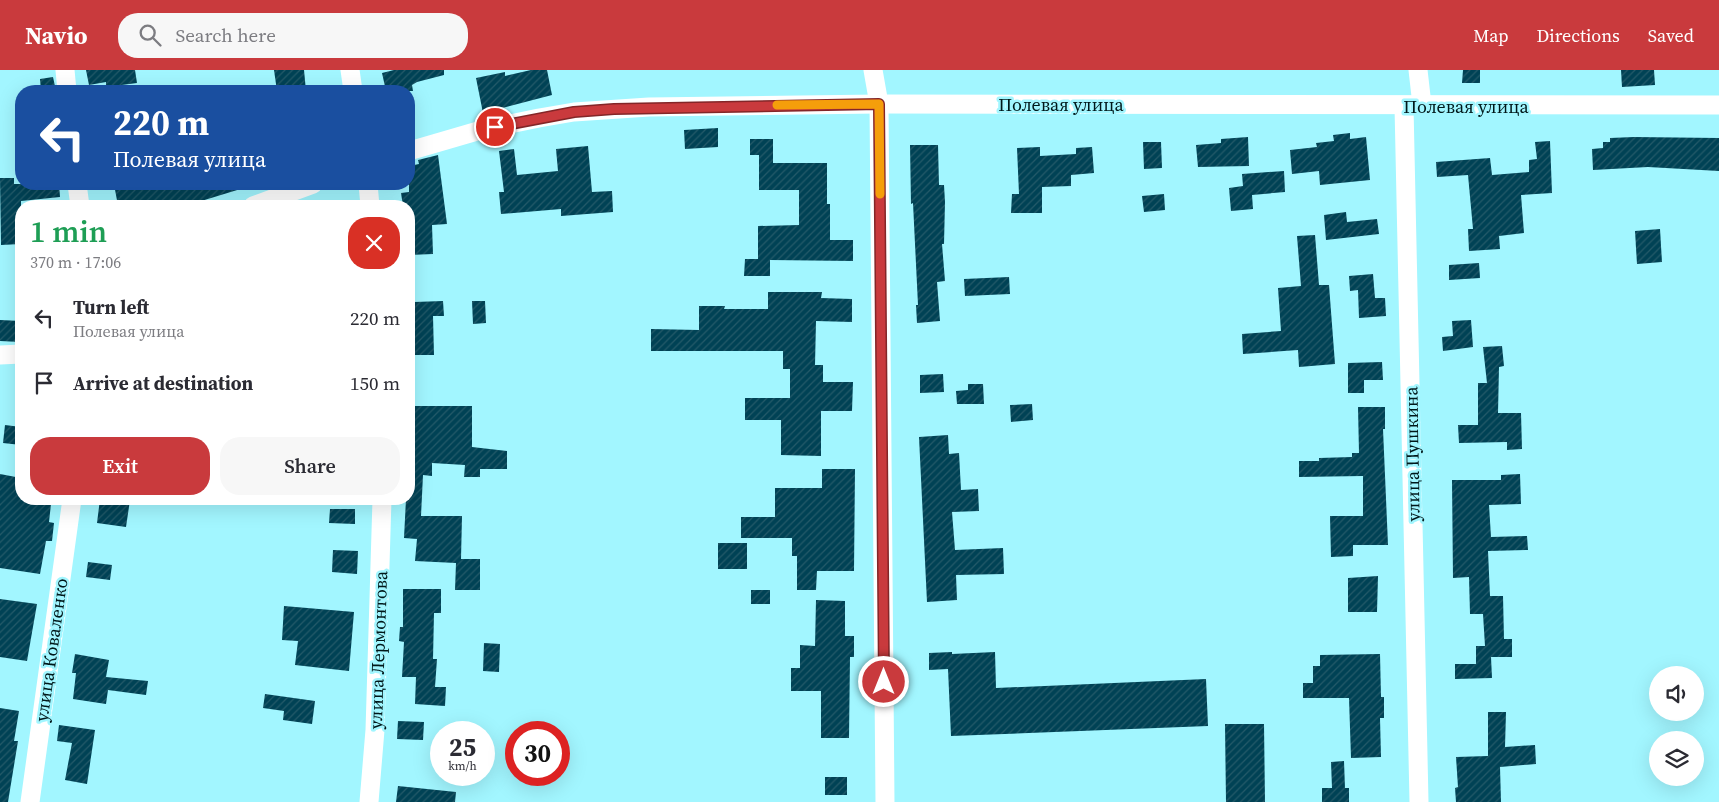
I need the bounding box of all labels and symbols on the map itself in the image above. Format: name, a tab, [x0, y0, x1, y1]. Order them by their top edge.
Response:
street label: Полевая улица	[998, 92, 1125, 117]
street label: Полевая улица	[1403, 94, 1530, 119]
pin	[474, 106, 516, 148]
street label: улица Пушкина	[1398, 385, 1426, 522]
street label: улица Лермонтова	[363, 569, 393, 730]
street label: улица Коваленко	[29, 577, 73, 723]
position arrow	[857, 655, 909, 707]
speed limit sign: 30	[505, 721, 570, 786]

